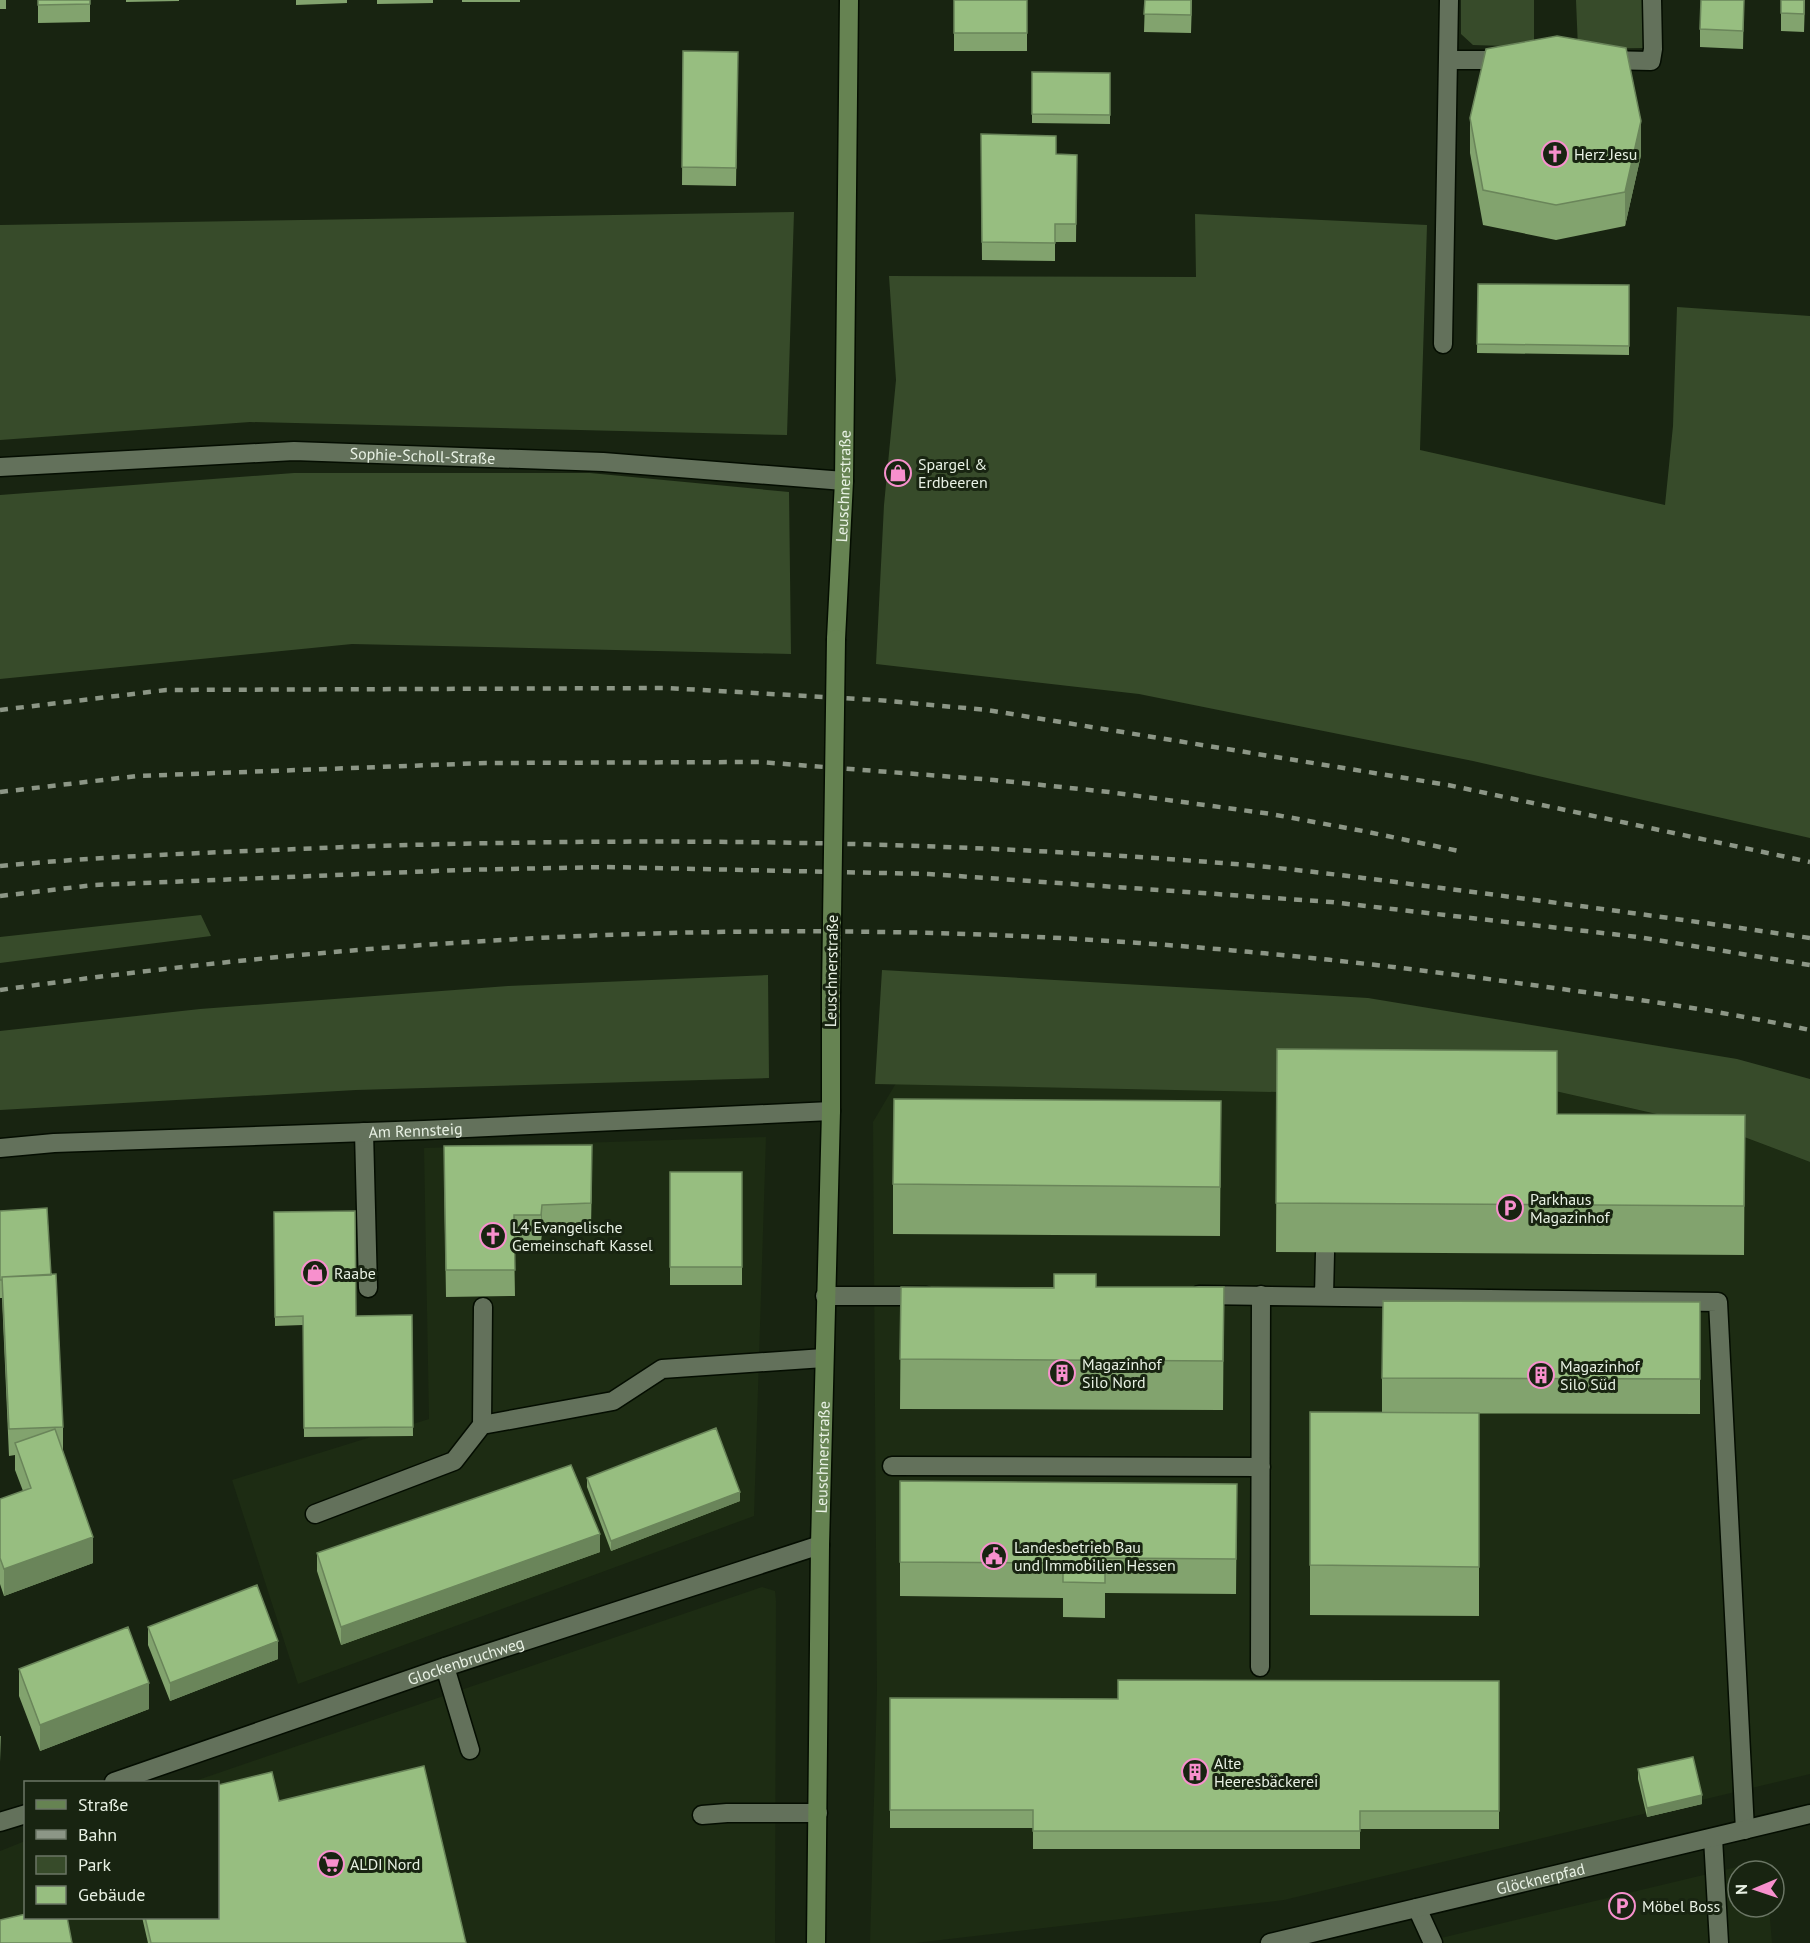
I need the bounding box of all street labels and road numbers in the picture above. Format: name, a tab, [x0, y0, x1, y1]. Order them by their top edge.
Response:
street label: Leuschnerstraße	[831, 430, 855, 543]
street label: Sophie-Scholl-Straße	[349, 443, 496, 468]
street label: Leuschnerstraße	[820, 915, 842, 1027]
street label: Am Rennsteig	[368, 1118, 463, 1142]
street label: Leuschnerstraße	[811, 1401, 834, 1513]
street label: Glockenbruchweg	[405, 1632, 526, 1689]
street label: Glöcknerpfad	[1494, 1858, 1587, 1899]

